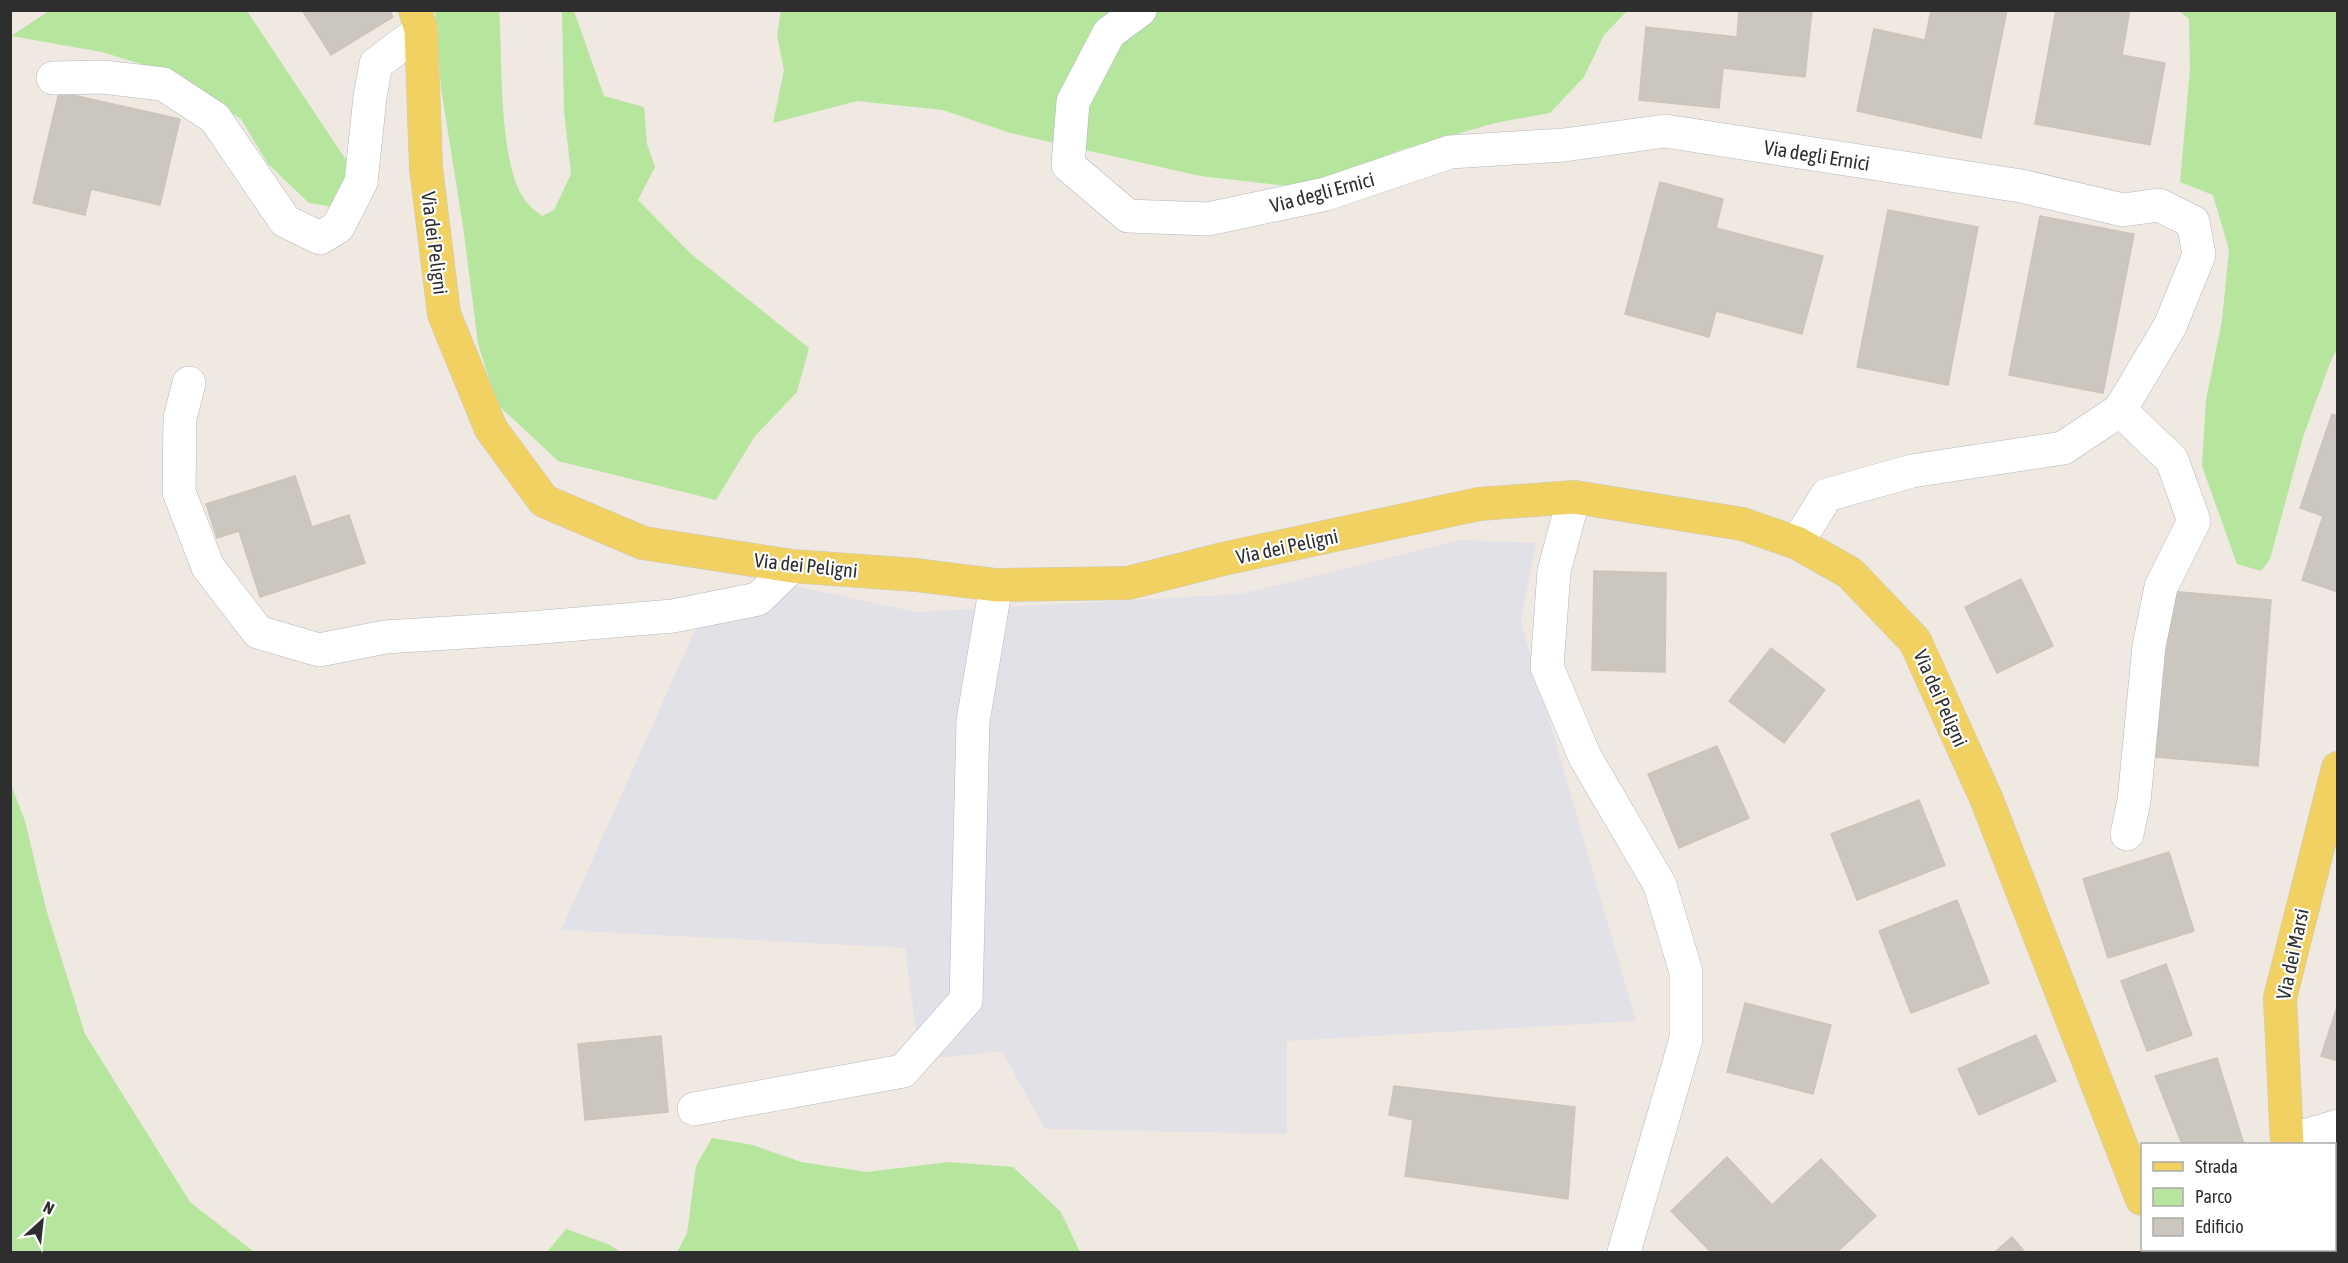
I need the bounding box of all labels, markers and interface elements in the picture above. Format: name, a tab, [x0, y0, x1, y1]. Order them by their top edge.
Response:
street label: Via degli Ernici	[1762, 135, 1872, 175]
street label: Via degli Ernici	[1267, 167, 1377, 217]
street label: Via dei Peligni	[417, 190, 453, 296]
street label: Via dei Peligni	[1234, 524, 1340, 568]
street label: Via dei Peligni	[753, 548, 859, 582]
street label: Via dei Peligni	[1909, 646, 1973, 750]
street label: Via dei Marsi	[2271, 906, 2313, 1002]
legend	[2141, 1143, 2336, 1251]
text: Strada	[2195, 1156, 2238, 1177]
text: Parco	[2195, 1186, 2232, 1207]
north arrow	[12, 1191, 72, 1251]
text: N	[41, 1197, 57, 1218]
text: Edificio	[2195, 1216, 2244, 1237]

